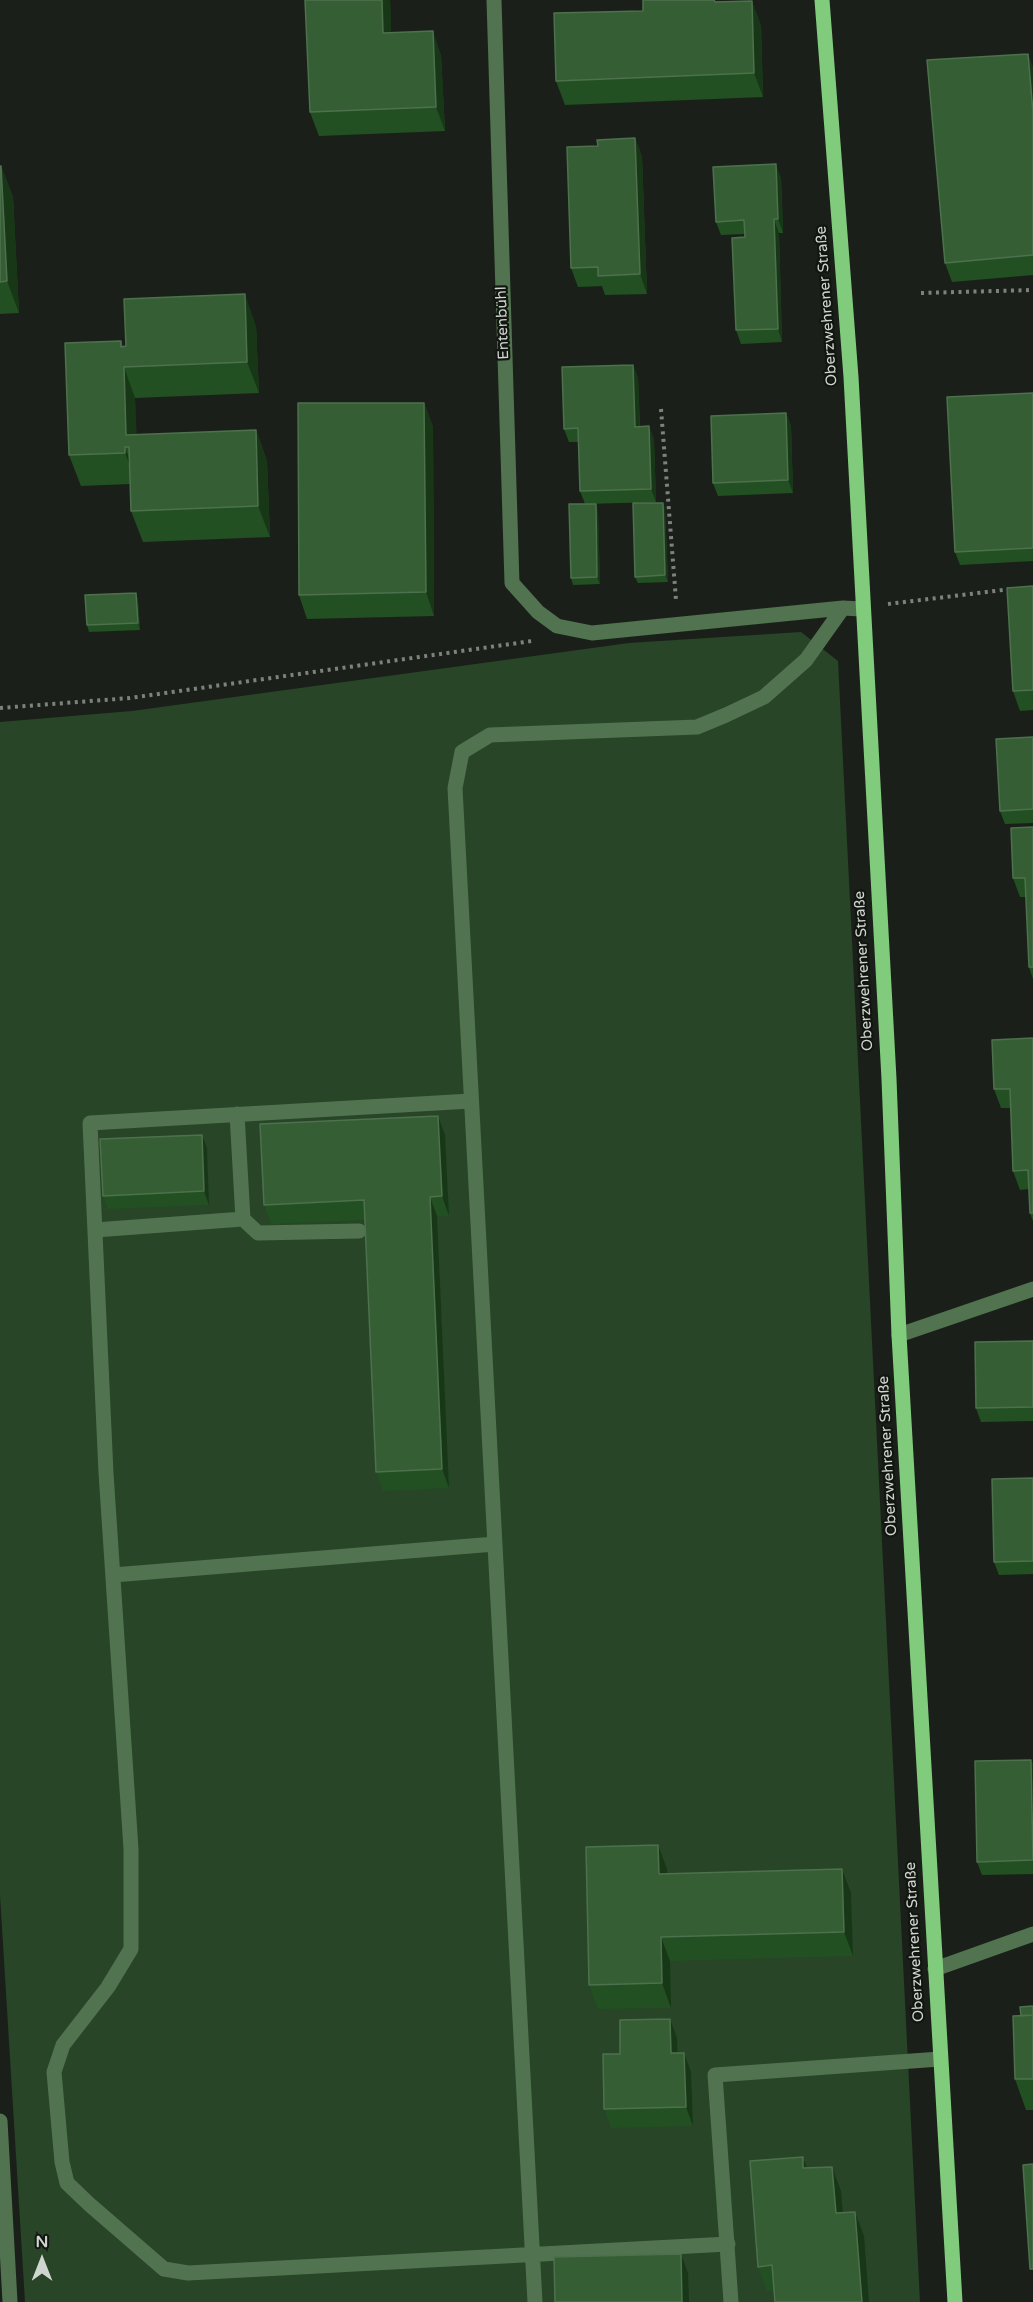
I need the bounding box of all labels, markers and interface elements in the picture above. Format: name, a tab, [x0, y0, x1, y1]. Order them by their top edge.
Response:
street label: Oberzwehrener Straße	[812, 225, 842, 387]
street label: Entenbühl	[493, 286, 513, 360]
street label: Oberzwehrener Straße	[851, 890, 877, 1052]
street label: Oberzwehrener Straße	[875, 1375, 901, 1537]
street label: Oberzwehrener Straße	[902, 1861, 928, 2023]
north arrow	[12, 2230, 72, 2290]
text: N	[36, 2232, 48, 2252]

